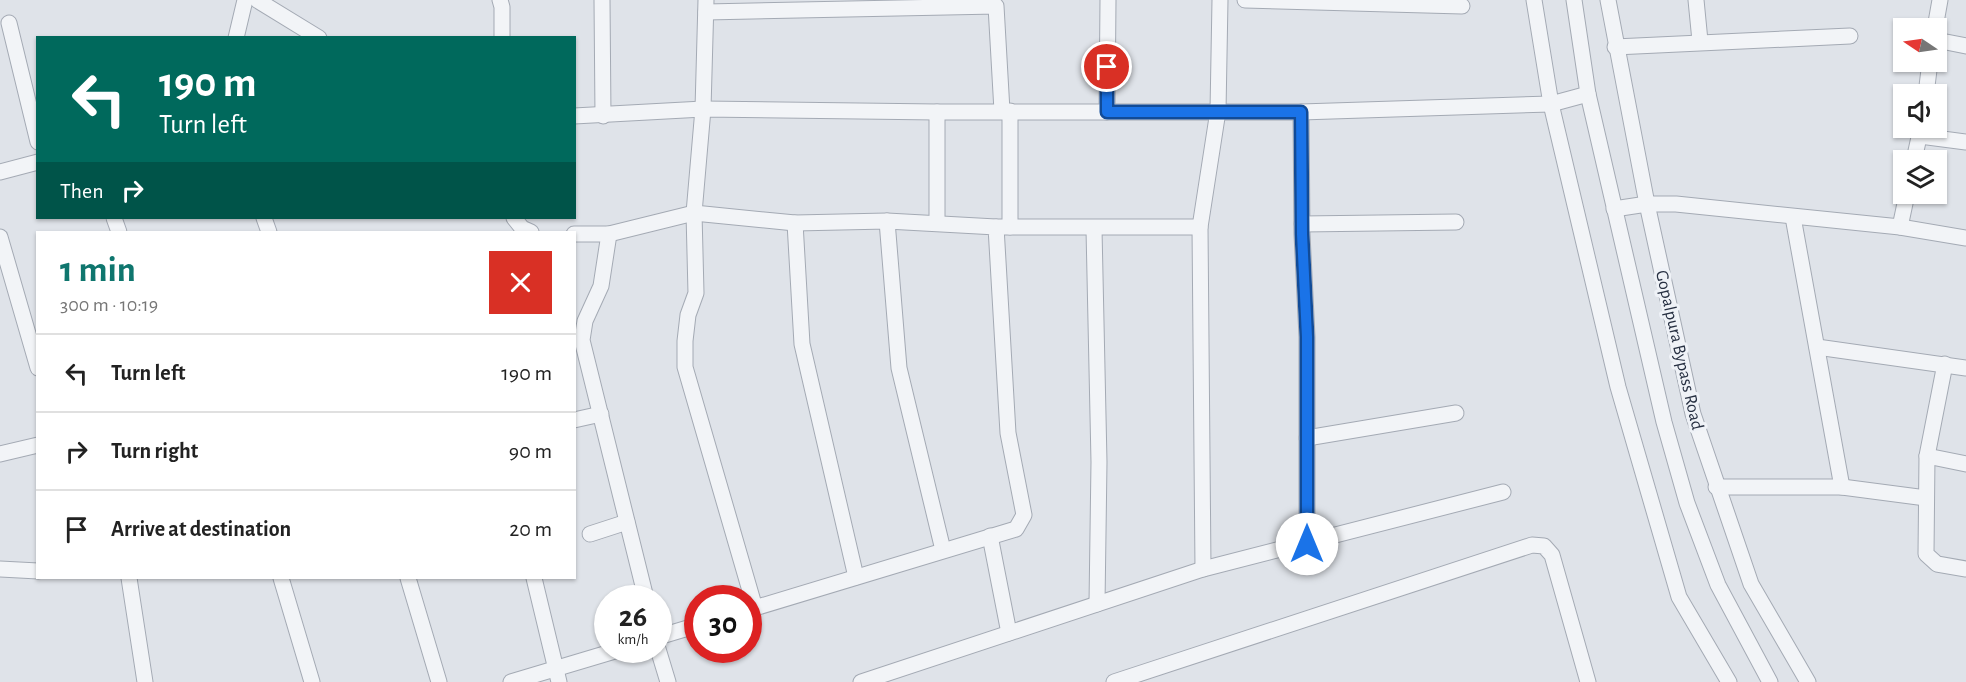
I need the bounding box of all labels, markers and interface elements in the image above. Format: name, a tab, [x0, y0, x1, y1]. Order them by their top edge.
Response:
north arrow	[1893, 18, 1947, 72]
map controls	[1893, 18, 1947, 204]
pin	[1081, 41, 1132, 92]
icon: arrive	[1090, 50, 1123, 83]
icon: left	[60, 60, 138, 138]
text: 190 m	[159, 62, 257, 104]
button: sound	[1893, 84, 1947, 138]
text: Turn left	[159, 111, 247, 138]
button: layers	[1893, 150, 1947, 204]
icon: right	[116, 174, 149, 207]
text: Then	[60, 180, 104, 202]
button: close	[489, 251, 552, 314]
text: 1 min	[60, 252, 136, 288]
street label: Gopalpura Bypass Road	[1652, 269, 1706, 432]
text: 300 m · 10:19	[60, 295, 158, 315]
icon: left	[60, 357, 93, 390]
text: Turn left	[111, 362, 185, 384]
text: 190 m	[501, 362, 552, 384]
icon: right	[60, 435, 93, 468]
text: Turn right	[111, 440, 198, 462]
text: 90 m	[509, 440, 552, 462]
position arrow	[1275, 512, 1339, 576]
icon: arrive	[60, 513, 93, 546]
text: Arrive at destination	[111, 518, 291, 540]
text: 20 m	[509, 518, 552, 540]
speed limit sign: 30	[684, 585, 762, 663]
text: 26	[619, 602, 647, 632]
text: km/h	[618, 632, 648, 647]

